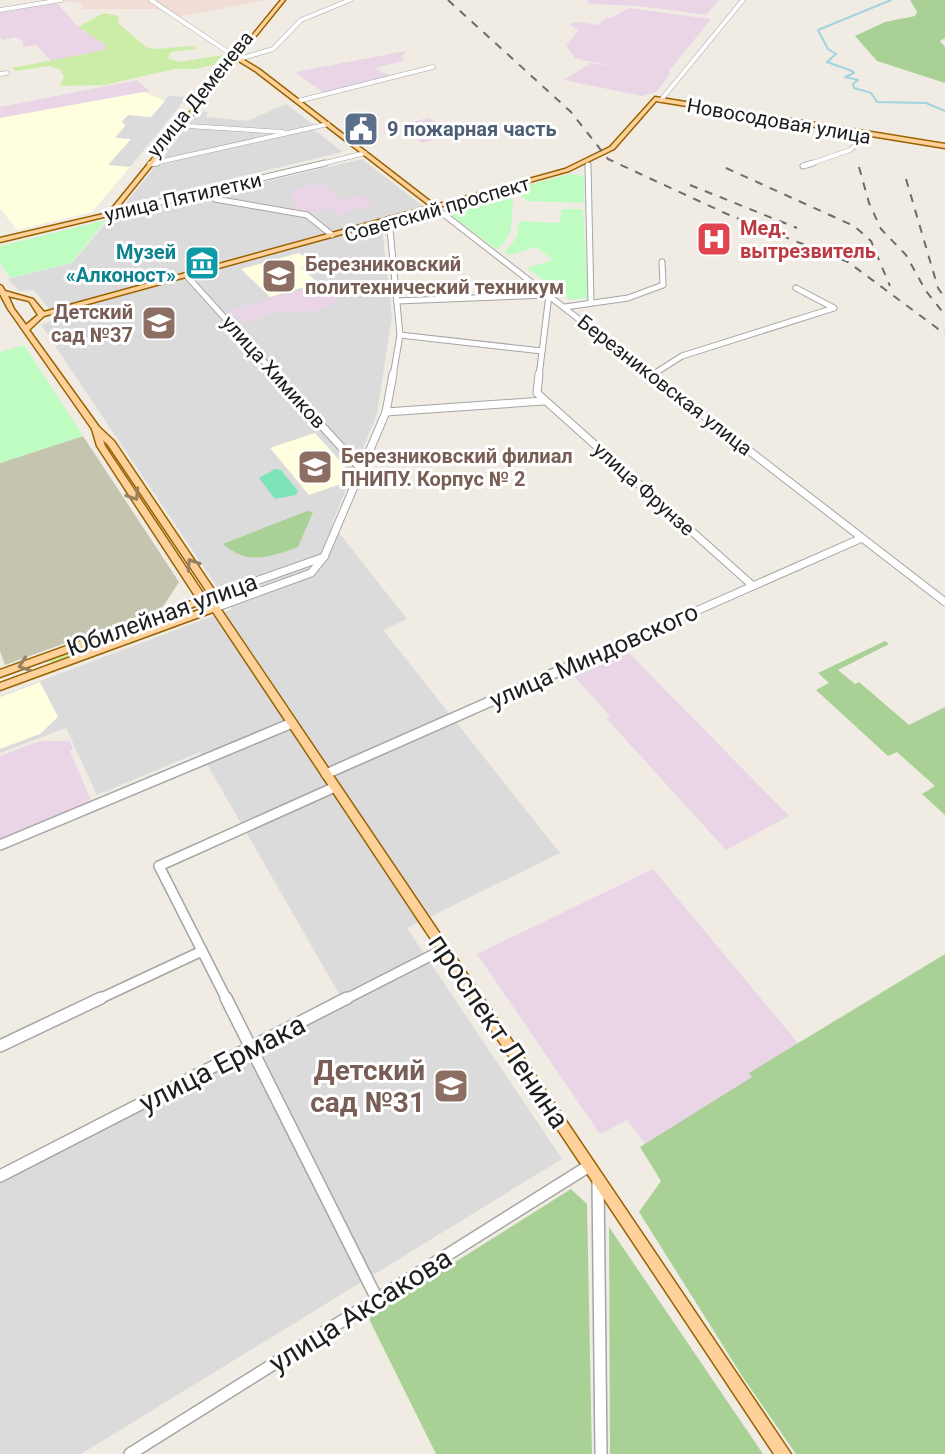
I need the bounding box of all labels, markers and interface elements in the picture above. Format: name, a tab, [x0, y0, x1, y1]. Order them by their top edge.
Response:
street label: улица Деменева	[142, 26, 258, 162]
street label: Новосодовая улица	[685, 93, 873, 149]
public building icon: 9 пожарная часть	[342, 110, 380, 148]
place label: 9 пожарная часть	[387, 117, 557, 141]
street label: улица Пятилетки	[102, 167, 264, 227]
street label: Советский проспект	[342, 171, 533, 247]
place label: Мед. вытрезвитель	[740, 216, 876, 263]
hospital icon: Мед. вытрезвитель	[695, 220, 733, 258]
place label: Музей «Алконост»	[66, 240, 176, 287]
museum icon: Музей «Алконост»	[183, 244, 221, 282]
place label: Березниковский политехнический техникум	[305, 252, 564, 299]
school or university icon: Березниковский политехнический техникум	[260, 257, 298, 295]
place label: Детский сад №37	[51, 300, 133, 347]
school or university icon: Детский сад №37	[140, 304, 178, 342]
street label: Березниковская улица	[573, 309, 757, 461]
street label: улица Химиков	[217, 311, 331, 433]
street label: улица Фрунзе	[588, 437, 700, 541]
place label: Березниковский филиал ПНИПУ. Корпус № 2	[341, 444, 573, 491]
school or university icon: Березниковский филиал ПНИПУ. Корпус № 2	[296, 448, 334, 486]
one-way arrow	[124, 487, 139, 501]
one-way arrow	[187, 558, 202, 573]
street label: Юбилейная улица	[63, 568, 261, 662]
street label: улица Миндовского	[486, 597, 702, 715]
one-way arrow	[18, 655, 32, 672]
street label: проспект Ленина	[421, 928, 576, 1135]
street label: улица Ермака	[134, 1007, 311, 1119]
place label: Детский сад №31	[310, 1054, 425, 1119]
school or university icon: Детский сад №31	[432, 1067, 470, 1105]
street label: улица Аксакова	[263, 1241, 458, 1380]

